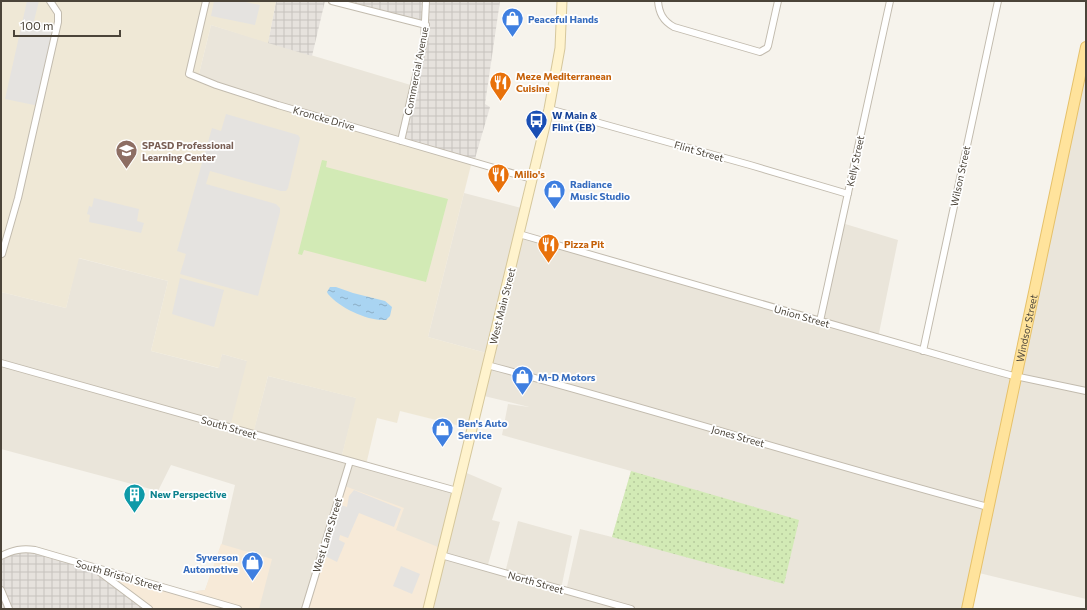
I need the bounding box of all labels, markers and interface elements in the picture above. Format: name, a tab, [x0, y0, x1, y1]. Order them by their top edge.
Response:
shop icon: Peaceful Hands	[500, 6, 526, 39]
scale bar	[14, 12, 120, 38]
place label: Peaceful Hands	[528, 13, 599, 25]
text: 100 m	[20, 18, 54, 32]
street label: Commercial Avenue	[402, 26, 430, 116]
restaurant icon: Meze Mediterranean Cuisine	[488, 69, 514, 102]
place label: Meze Mediterranean Cuisine	[516, 70, 612, 94]
street label: Kroncke Drive	[292, 103, 356, 133]
bus stop icon: W Main & Flint (EB)	[523, 108, 549, 141]
place label: W Main & Flint (EB)	[552, 109, 598, 133]
street label: Kelly Street	[844, 134, 866, 188]
school or university icon: SPASD Professional Learning Center	[114, 138, 140, 171]
street label: Flint Street	[673, 138, 725, 164]
place label: SPASD Professional Learning Center	[142, 139, 234, 163]
street label: Wilson Street	[948, 145, 972, 207]
restaurant icon: Milio's	[485, 161, 511, 194]
place label: Milio's	[514, 168, 545, 180]
shop icon: Radiance Music Studio	[541, 177, 567, 210]
place label: Radiance Music Studio	[570, 178, 630, 202]
restaurant icon: Pizza Pit	[536, 231, 562, 264]
place label: Pizza Pit	[564, 238, 604, 250]
street label: West Main Street	[487, 266, 517, 346]
street label: Windsor Street	[1013, 293, 1039, 363]
street label: Union Street	[773, 302, 831, 330]
shop icon: M-D Motors	[509, 364, 535, 397]
place label: M-D Motors	[538, 371, 596, 383]
street label: South Street	[200, 413, 258, 441]
shop icon: Ben's Auto Service	[429, 416, 455, 449]
place label: Ben's Auto Service	[458, 417, 507, 441]
street label: Jones Street	[710, 423, 766, 449]
building icon: New Perspective	[122, 481, 148, 514]
place label: New Perspective	[150, 488, 227, 500]
street label: West Lane Street	[310, 496, 344, 574]
shop icon: Syverson Automotive	[240, 550, 266, 583]
place label: Syverson Automotive	[183, 551, 238, 575]
street label: South Bristol Street	[74, 557, 164, 593]
street label: North Street	[507, 568, 565, 596]

